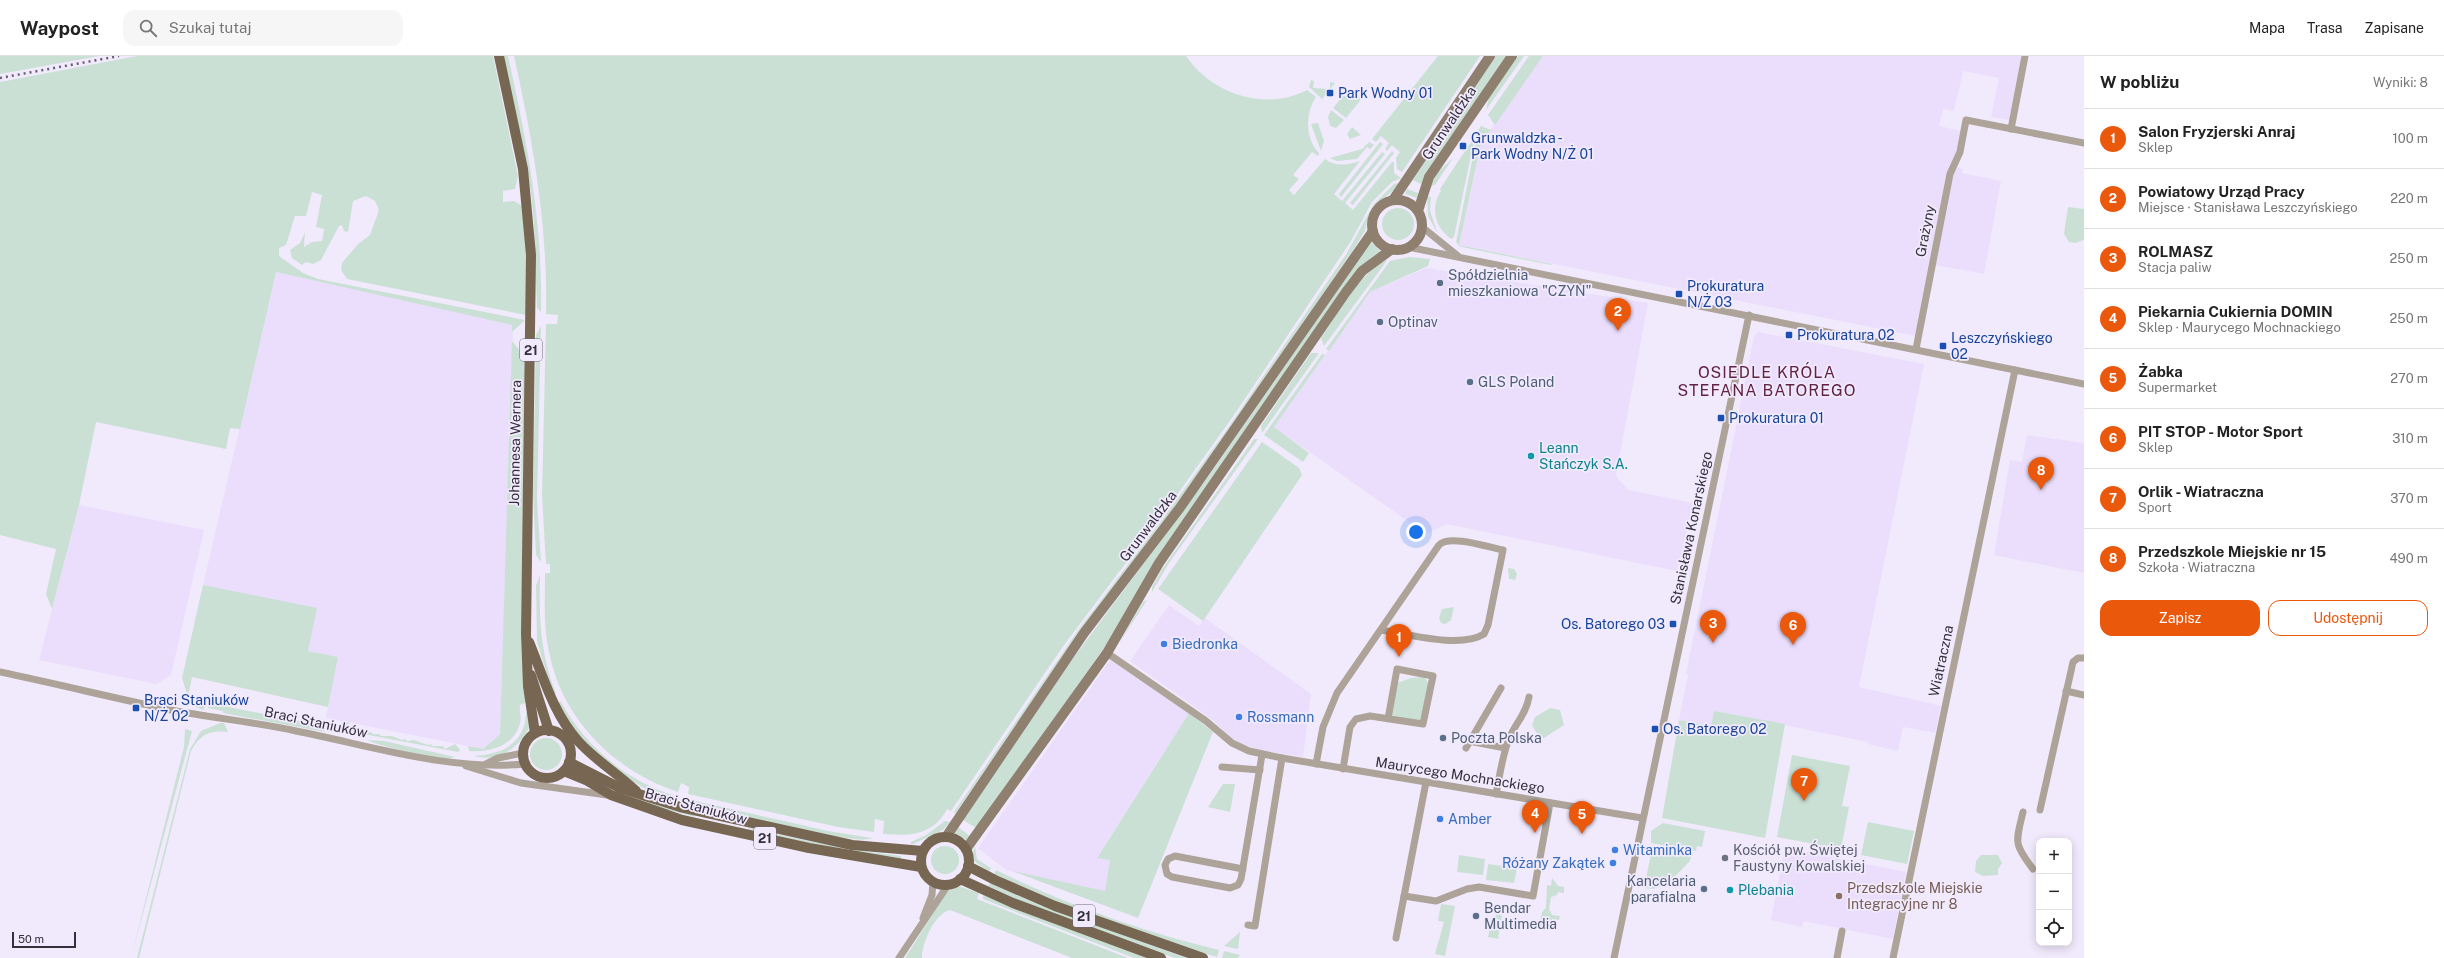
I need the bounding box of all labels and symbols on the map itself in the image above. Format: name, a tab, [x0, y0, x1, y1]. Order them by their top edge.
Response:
street label: Grunwaldzka	[1419, 83, 1479, 163]
place label: Park Wodny 01	[1338, 85, 1433, 101]
marker: Park Wodny 01	[1325, 88, 1335, 98]
place label: Grunwaldzka - Park Wodny N/Ż 01	[1471, 130, 1594, 162]
marker: Grunwaldzka - Park Wodny N/Ż 01	[1458, 141, 1468, 151]
street label: Grażyny	[1912, 203, 1938, 258]
place label: Spółdzielnia mieszkaniowa "CZYN"	[1448, 267, 1591, 299]
marker: Spółdzielnia mieszkaniowa "CZYN"	[1435, 278, 1445, 288]
place label: Prokuratura N/Ż 03	[1687, 278, 1764, 310]
marker: Prokuratura N/Ż 03	[1674, 289, 1684, 299]
pin: 2	[1605, 298, 1631, 331]
place label: Optinav	[1388, 314, 1438, 330]
marker: Optinav	[1375, 317, 1385, 327]
place label: Prokuratura 02	[1797, 327, 1895, 343]
marker: Prokuratura 02	[1784, 330, 1794, 340]
place label: Leszczyńskiego 02	[1951, 330, 2053, 362]
road number: 21	[520, 339, 542, 361]
marker: Leszczyńskiego 02	[1938, 341, 1948, 351]
district label: OSIEDLE KRÓLA STEFANA BATOREGO	[1677, 362, 1857, 400]
place label: GLS Poland	[1478, 374, 1554, 390]
marker: GLS Poland	[1465, 377, 1475, 387]
street label: Johannesa Wernera	[506, 380, 524, 506]
place label: Prokuratura 01	[1729, 410, 1824, 426]
marker: Prokuratura 01	[1716, 413, 1726, 423]
place label: Leann Stańczyk S.A.	[1539, 440, 1628, 472]
street label: Stanisława Konarskiego	[1667, 450, 1715, 606]
marker: Leann Stańczyk S.A.	[1526, 451, 1536, 461]
pin: 8	[2028, 457, 2054, 490]
street label: Grunwaldzka	[1116, 487, 1180, 565]
your location	[1406, 522, 1426, 542]
pin: 3	[1700, 610, 1726, 643]
pin: 6	[1780, 612, 1806, 645]
place label: Os. Batorego 03	[1561, 616, 1665, 632]
marker: Os. Batorego 03	[1668, 619, 1678, 629]
pin: 1	[1386, 624, 1412, 657]
street label: Wiatraczna	[1926, 624, 1956, 698]
place label: Biedronka	[1172, 636, 1238, 652]
marker: Biedronka	[1159, 639, 1169, 649]
place label: Braci Staniuków N/Ż 02	[144, 692, 249, 724]
marker: Braci Staniuków N/Ż 02	[131, 703, 141, 713]
street label: Braci Staniuków	[263, 703, 369, 741]
place label: Rossmann	[1247, 709, 1314, 725]
marker: Rossmann	[1234, 712, 1244, 722]
place label: Os. Batorego 02	[1663, 721, 1767, 737]
marker: Os. Batorego 02	[1650, 724, 1660, 734]
place label: Poczta Polska	[1451, 730, 1542, 746]
marker: Poczta Polska	[1438, 733, 1448, 743]
street label: Maurycego Mochnackiego	[1374, 754, 1546, 796]
pin: 7	[1791, 768, 1817, 801]
street label: Braci Staniuków	[643, 785, 749, 827]
pin: 4	[1522, 800, 1548, 833]
pin: 5	[1569, 801, 1595, 834]
place label: Amber	[1448, 811, 1492, 827]
marker: Amber	[1435, 814, 1445, 824]
road number: 21	[754, 827, 776, 849]
place label: Kościół pw. Świętej Faustyny Kowalskiej	[1733, 840, 1865, 874]
place label: Witaminka	[1623, 842, 1692, 858]
marker: Witaminka	[1610, 845, 1620, 855]
marker: Kościół pw. Świętej Faustyny Kowalskiej	[1720, 853, 1730, 863]
place label: Różany Zakątek	[1502, 855, 1605, 871]
marker: Różany Zakątek	[1608, 858, 1618, 868]
place label: Kancelaria parafialna	[1627, 873, 1696, 905]
place label: Przedszkole Miejskie Integracyjne nr 8	[1847, 880, 1983, 912]
place label: Plebania	[1738, 882, 1794, 898]
marker: Kancelaria parafialna	[1699, 884, 1709, 894]
marker: Plebania	[1725, 885, 1735, 895]
marker: Przedszkole Miejskie Integracyjne nr 8	[1834, 891, 1844, 901]
place label: Bendar Multimedia	[1484, 900, 1557, 932]
road number: 21	[1073, 905, 1095, 927]
marker: Bendar Multimedia	[1471, 911, 1481, 921]
scale bar	[12, 930, 76, 949]

